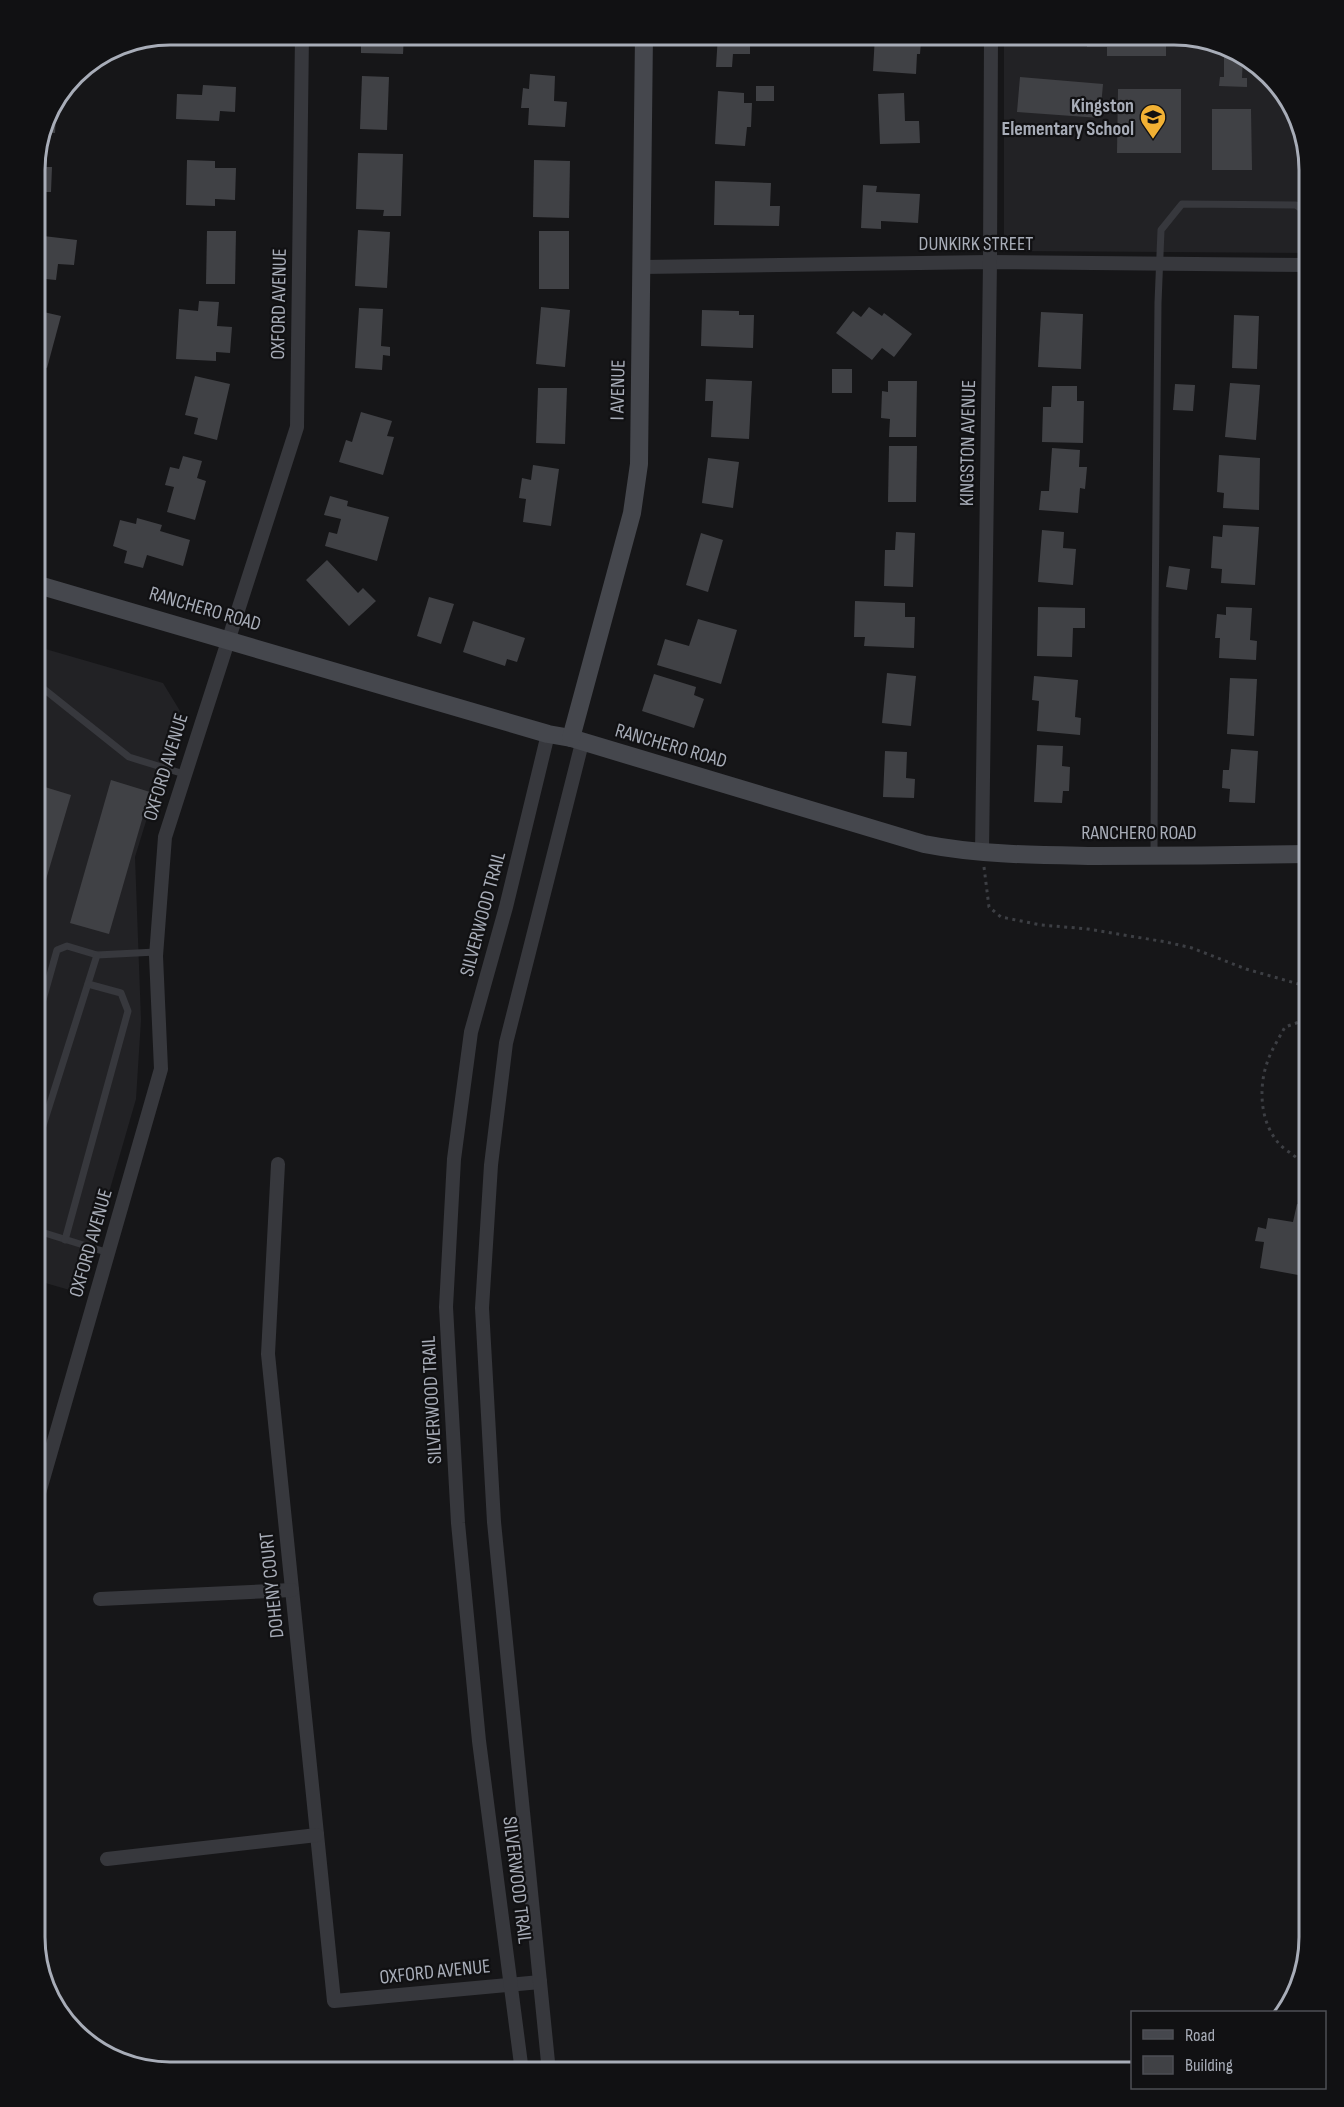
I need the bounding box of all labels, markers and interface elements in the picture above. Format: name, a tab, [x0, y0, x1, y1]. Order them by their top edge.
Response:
place label: Kingston Elementary School	[1001, 94, 1134, 141]
school or university icon: Kingston Elementary School	[1138, 102, 1168, 140]
street label: DUNKIRK STREET	[919, 232, 1033, 256]
street label: OXFORD AVENUE	[266, 248, 292, 360]
street label: I AVENUE	[605, 359, 631, 421]
street label: KINGSTON AVENUE	[955, 380, 981, 506]
street label: RANCHERO ROAD	[146, 582, 264, 636]
street label: OXFORD AVENUE	[138, 710, 194, 824]
street label: RANCHERO ROAD	[612, 719, 730, 773]
street label: RANCHERO ROAD	[1081, 821, 1197, 845]
street label: SILVERWOOD TRAIL	[455, 848, 511, 979]
street label: OXFORD AVENUE	[64, 1186, 118, 1300]
street label: SILVERWOOD TRAIL	[417, 1335, 447, 1465]
street label: DOHENY COURT	[255, 1531, 289, 1639]
street label: SILVERWOOD TRAIL	[497, 1815, 537, 1946]
street label: OXFORD AVENUE	[378, 1954, 492, 1990]
legend	[1131, 2011, 1326, 2089]
text: Road	[1185, 2025, 1215, 2046]
text: Building	[1185, 2055, 1233, 2076]

